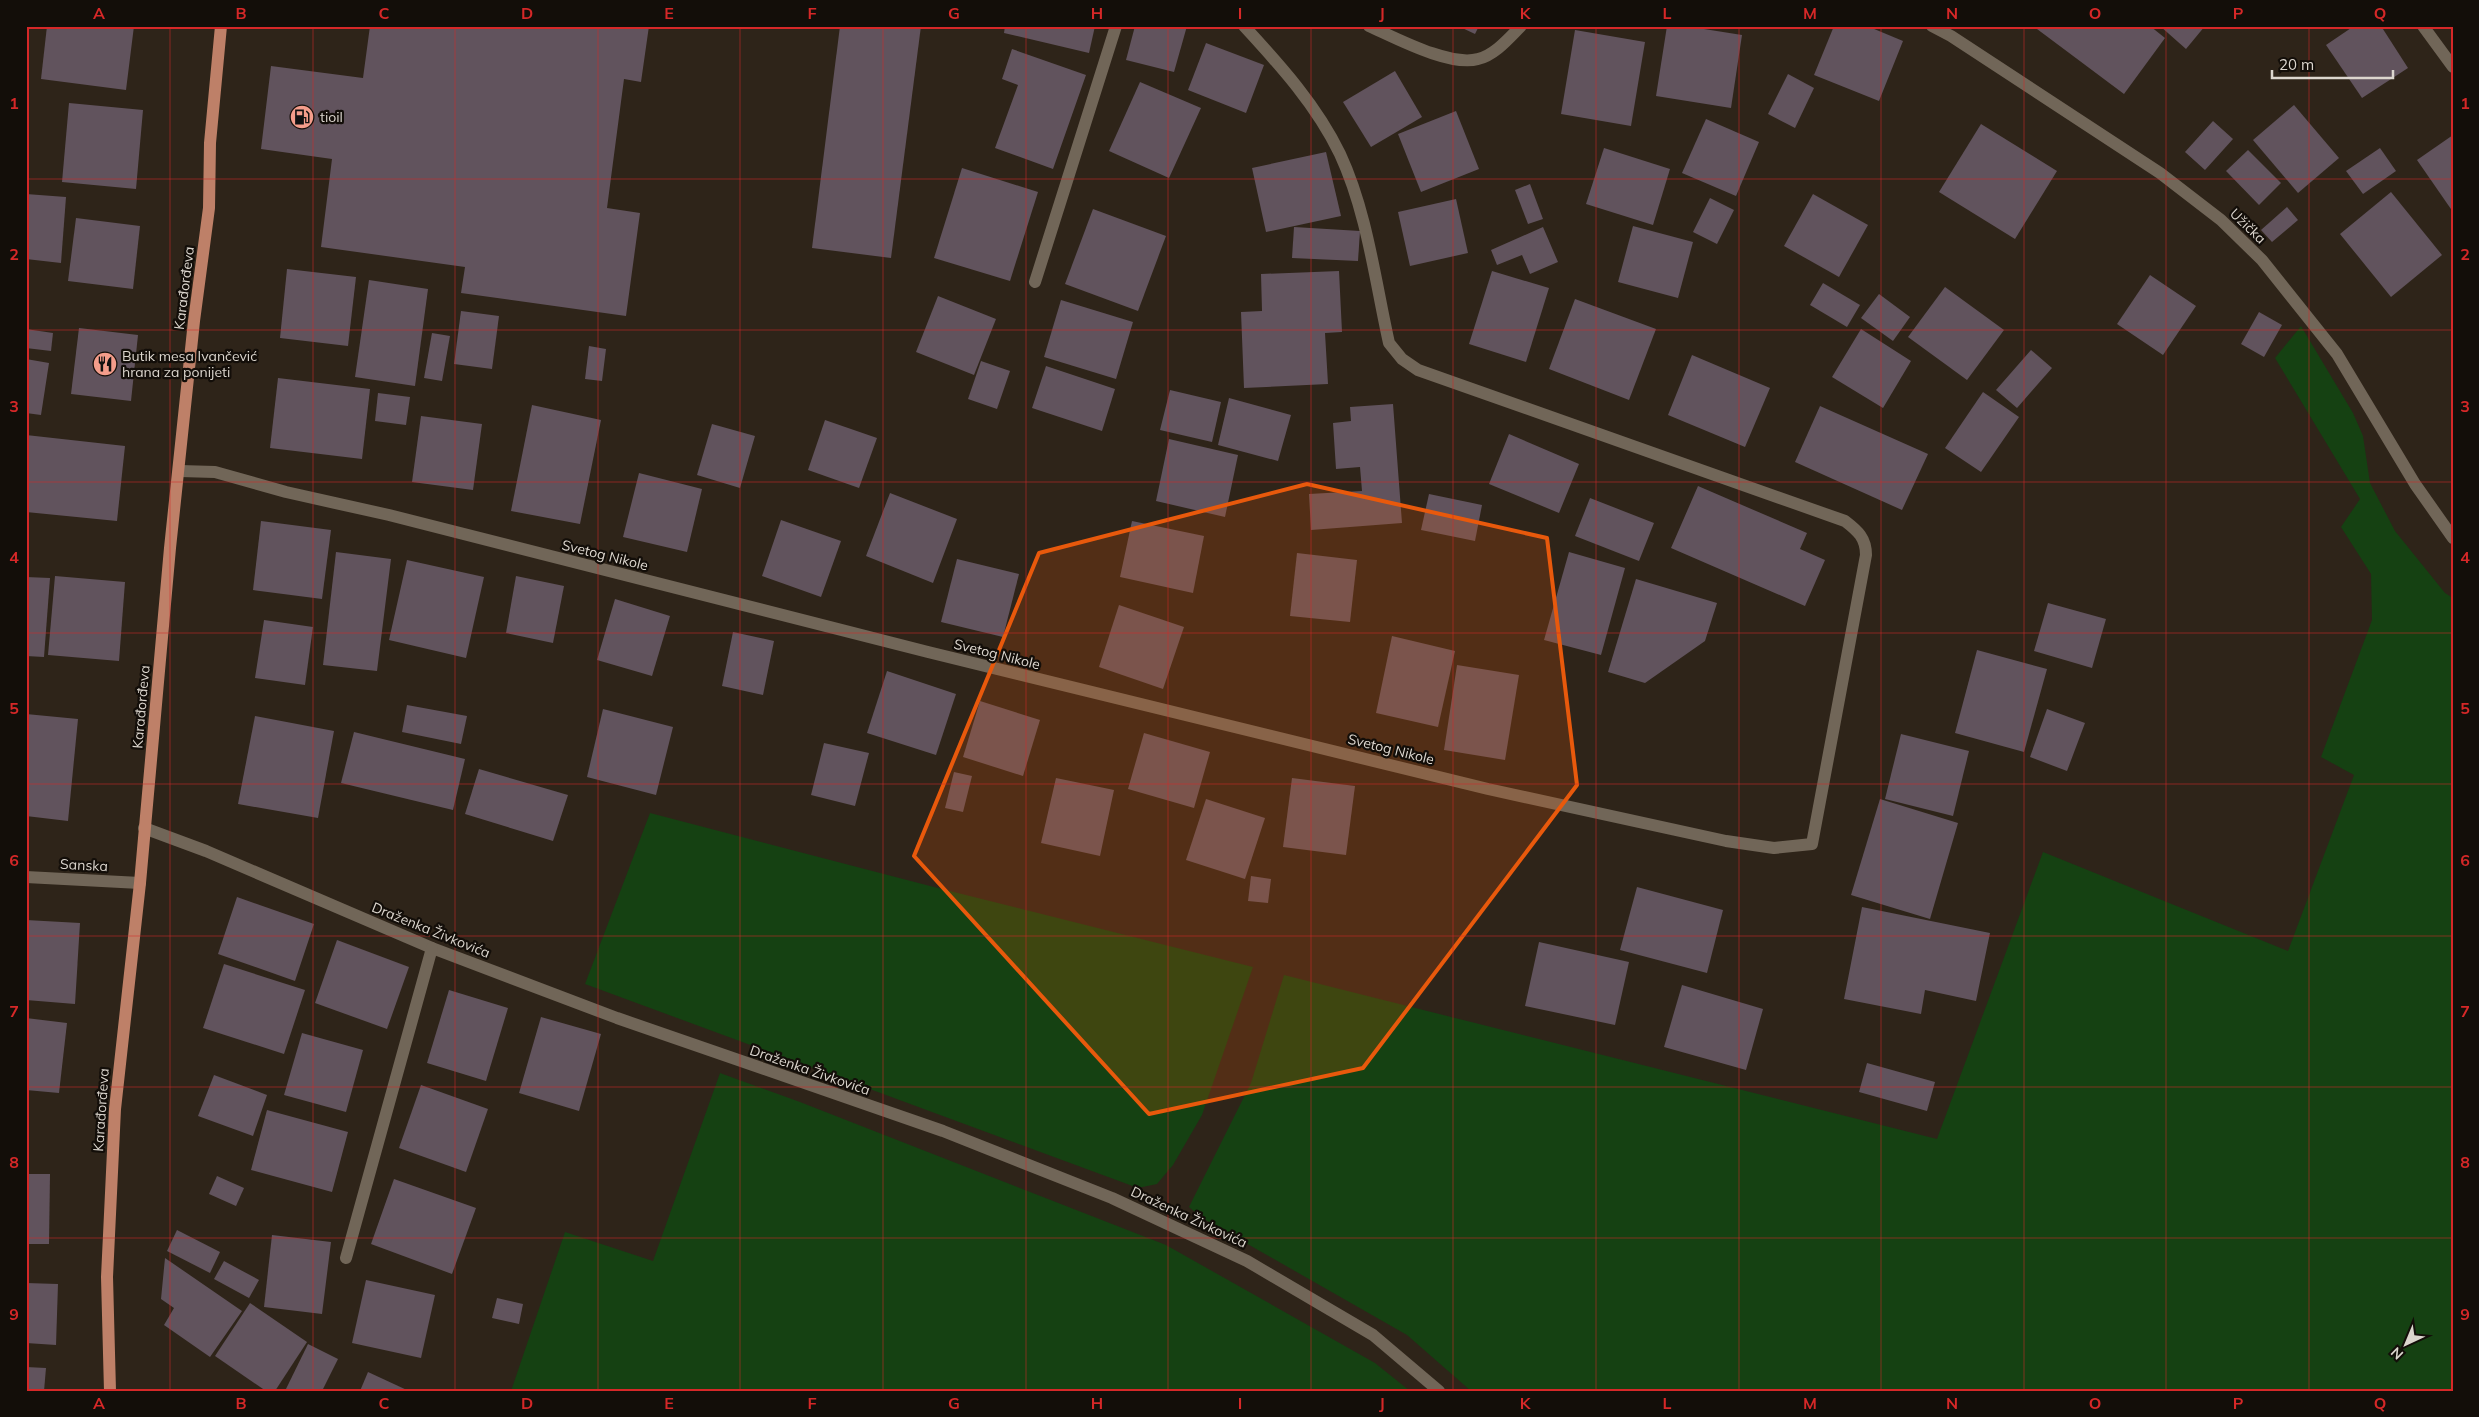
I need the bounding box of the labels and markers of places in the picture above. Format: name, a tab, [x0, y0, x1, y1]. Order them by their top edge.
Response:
fuel station icon: tioil	[289, 104, 315, 130]
place label: tioil	[320, 108, 343, 126]
place label: Butik mesa Ivančević hrana za ponijeti	[122, 347, 257, 381]
restaurant icon: Butik mesa Ivančević hrana za ponijeti	[92, 351, 118, 377]

